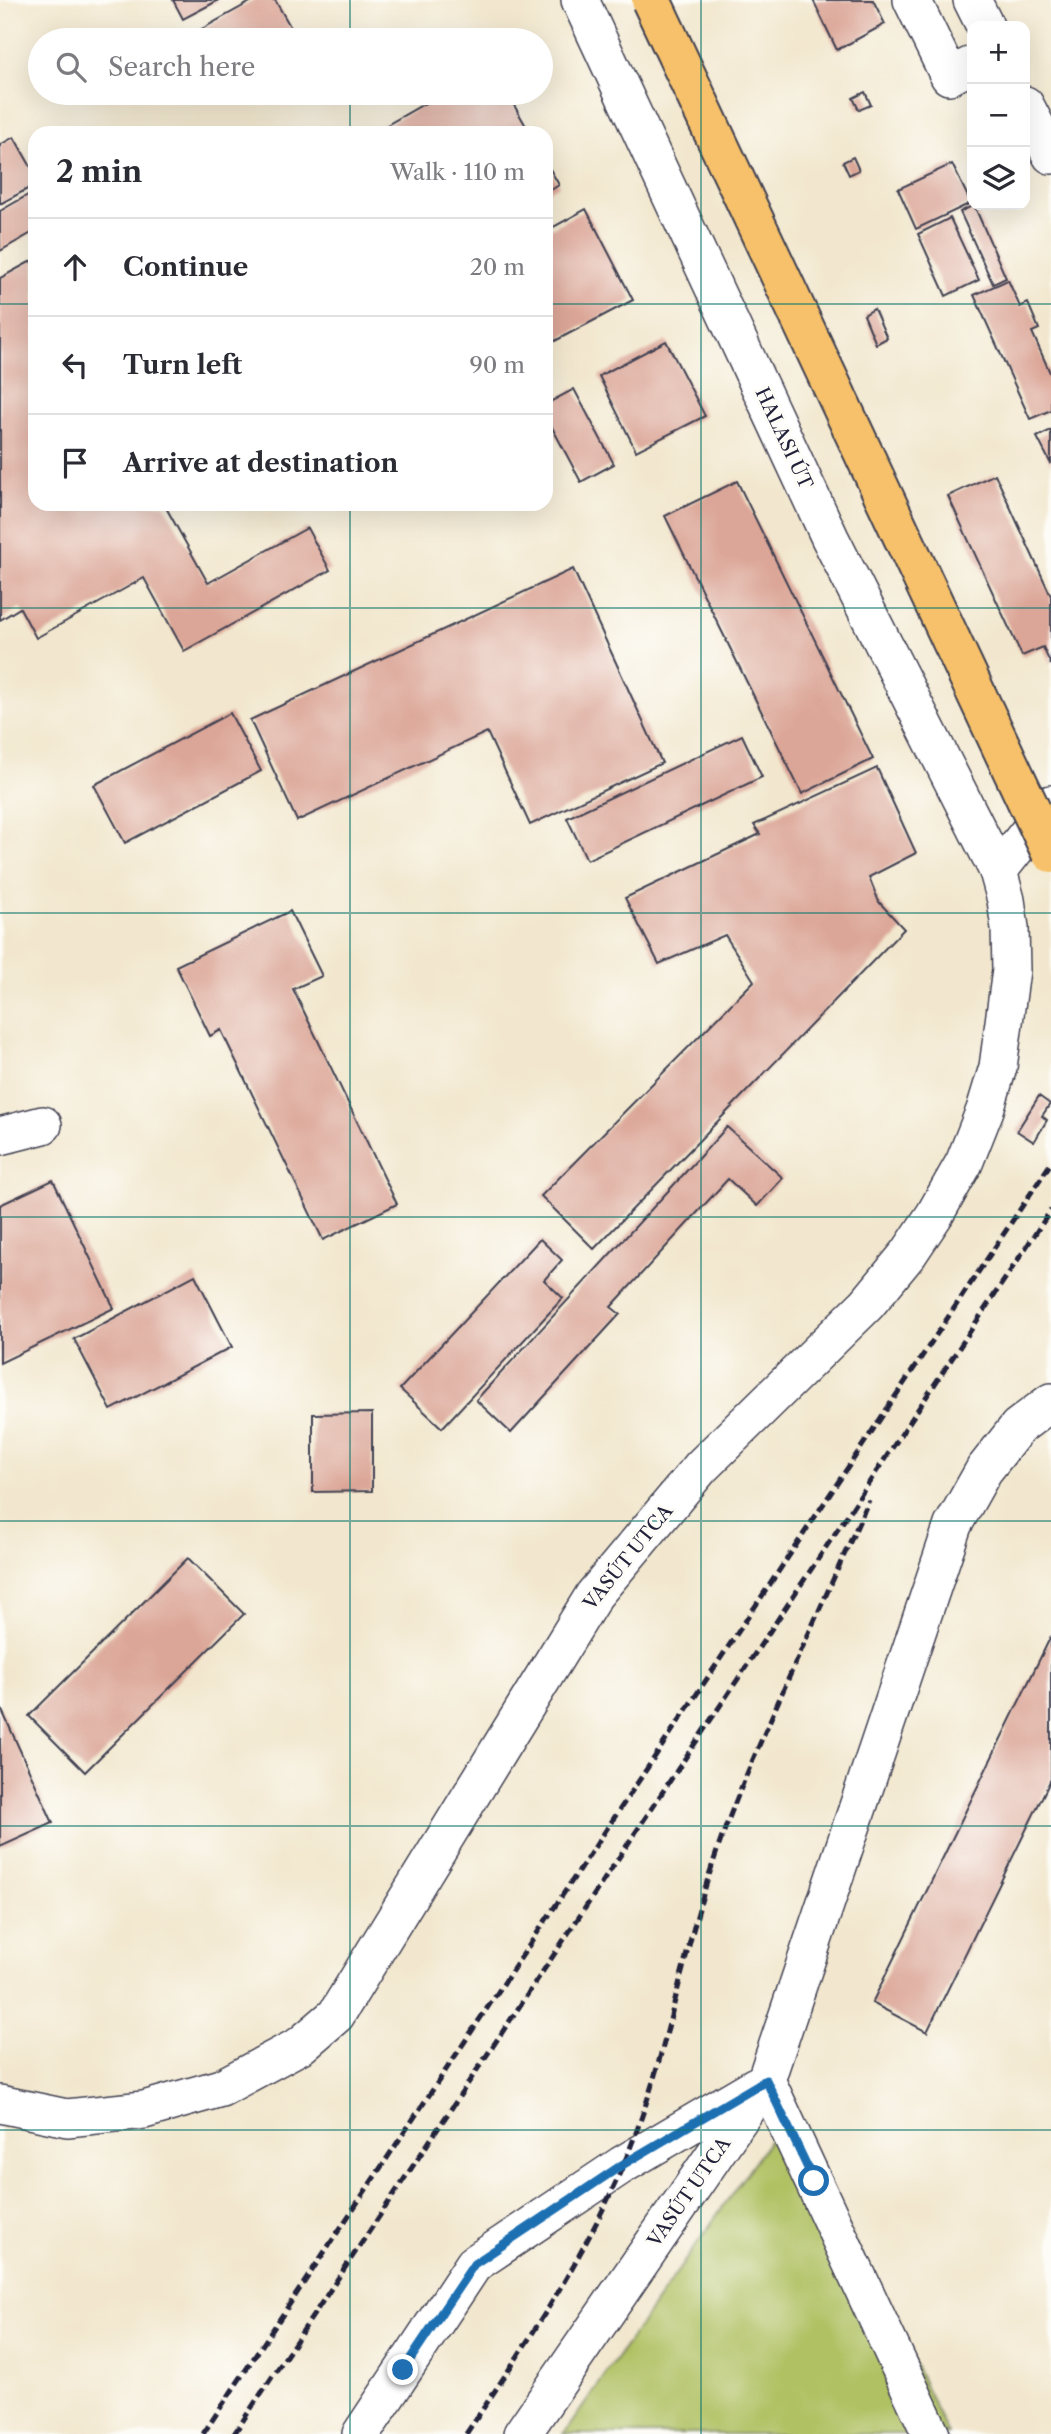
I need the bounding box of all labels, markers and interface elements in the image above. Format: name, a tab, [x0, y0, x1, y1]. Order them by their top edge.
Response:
map controls	[967, 21, 1030, 210]
button: +	[967, 21, 1030, 84]
search box	[28, 28, 553, 105]
icon: search	[52, 48, 90, 86]
text: Search here	[108, 51, 255, 83]
button: −	[967, 84, 1030, 147]
button: layers	[967, 147, 1030, 210]
text: 2 min	[56, 153, 142, 190]
text: Walk · 110 m	[390, 158, 525, 186]
icon: ahead	[56, 248, 94, 286]
text: Continue	[123, 251, 248, 283]
text: 20 m	[470, 253, 525, 281]
icon: left	[56, 346, 94, 384]
text: Turn left	[123, 349, 242, 381]
text: 90 m	[469, 351, 525, 379]
street label: HALASI ÚT	[750, 384, 818, 493]
icon: arrive	[56, 444, 94, 482]
text: Arrive at destination	[123, 447, 398, 479]
street label: VASÚT UTCA	[578, 1499, 678, 1615]
street label: VASÚT UTCA	[642, 2132, 736, 2252]
route start	[798, 2165, 829, 2196]
route end	[387, 2354, 418, 2385]

